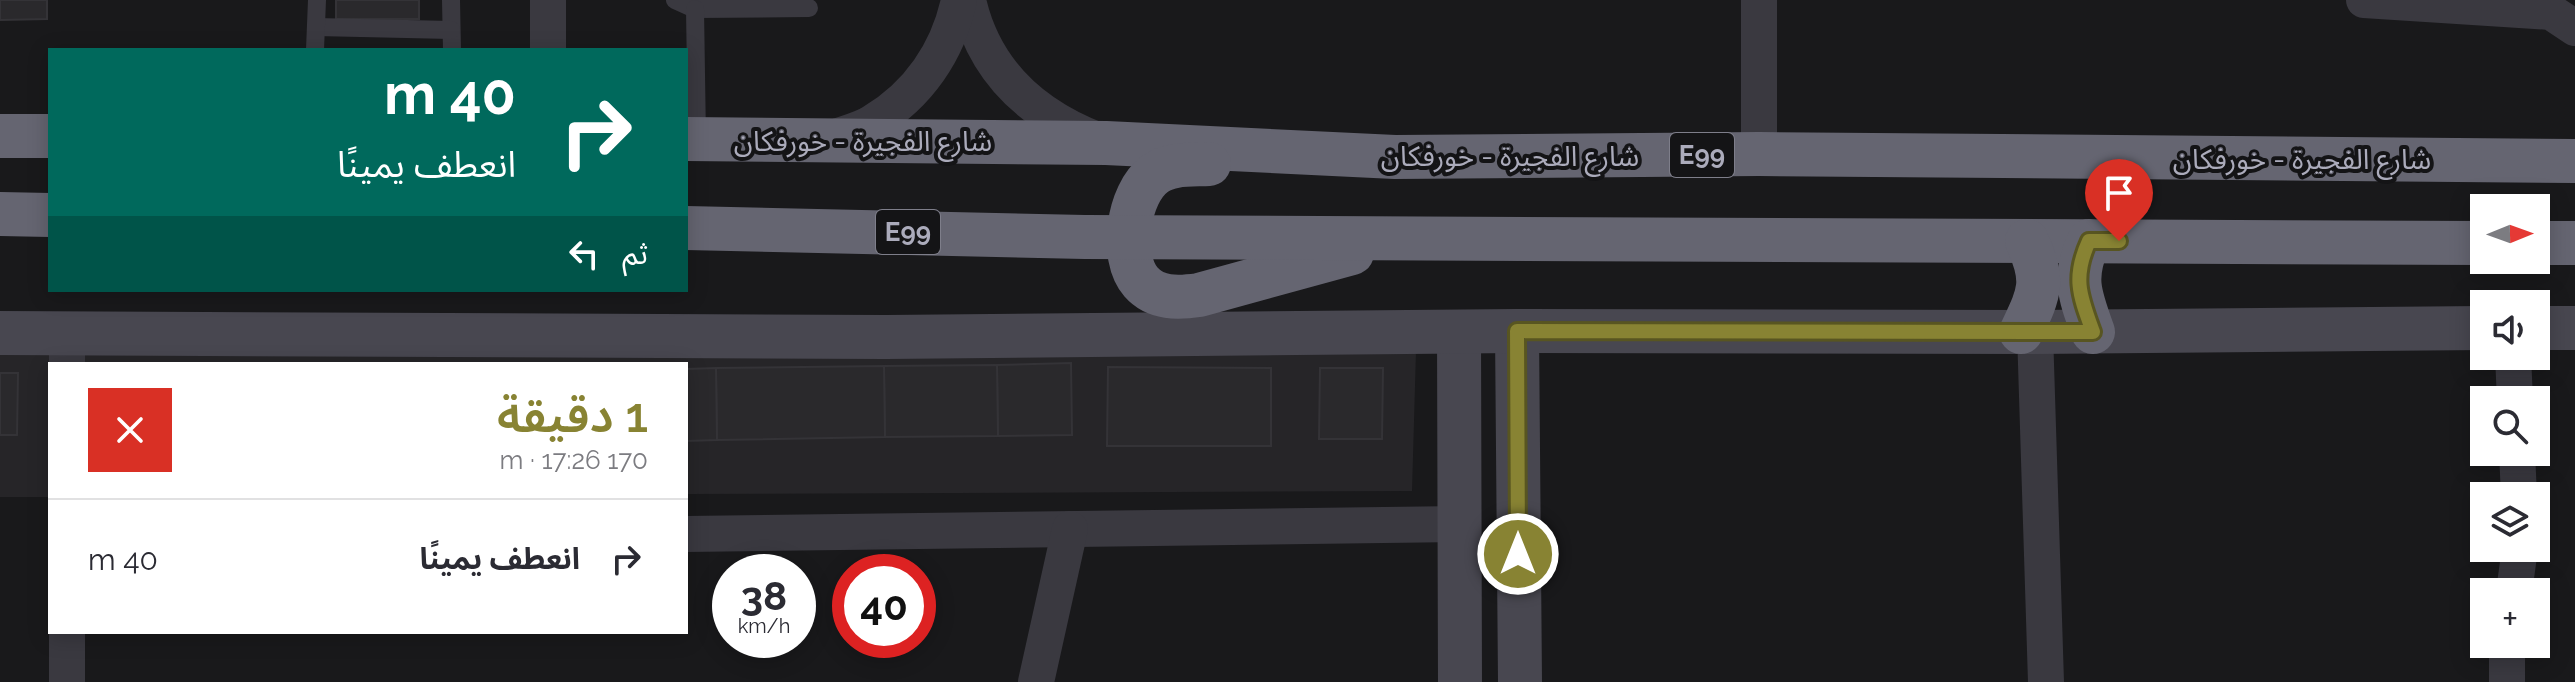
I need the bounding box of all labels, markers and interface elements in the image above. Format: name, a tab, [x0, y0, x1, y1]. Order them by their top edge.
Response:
text: 40 m	[384, 61, 516, 127]
icon: right	[544, 80, 648, 184]
street label: شارع الفجيرة - خورفكان	[734, 125, 992, 162]
road number: E99	[1670, 133, 1734, 177]
street label: شارع الفجيرة - خورفكان	[1381, 140, 1639, 177]
text: انعطف يمينًا	[337, 143, 516, 185]
street label: شارع الفجيرة - خورفكان	[2173, 143, 2431, 180]
pin	[2085, 159, 2153, 241]
icon: arrive	[2097, 171, 2141, 215]
north arrow	[2470, 194, 2550, 274]
map controls	[2470, 194, 2550, 658]
road number: E99	[876, 210, 940, 254]
icon: left	[562, 232, 606, 276]
text: ثم	[622, 236, 648, 271]
button: sound	[2470, 290, 2550, 370]
button: search	[2470, 386, 2550, 466]
text: 1 دقيقة	[497, 387, 648, 443]
button: close	[88, 388, 172, 472]
text: 170 m · 17:26	[500, 445, 648, 475]
button: layers	[2470, 482, 2550, 562]
position arrow	[1476, 512, 1560, 596]
icon: right	[604, 537, 648, 581]
text: انعطف يمينًا	[419, 541, 580, 576]
text: 40 m	[88, 542, 158, 577]
speed limit sign: 40	[832, 554, 936, 658]
text: 38	[741, 572, 787, 619]
button: +	[2470, 578, 2550, 658]
text: km/h	[738, 614, 790, 638]

